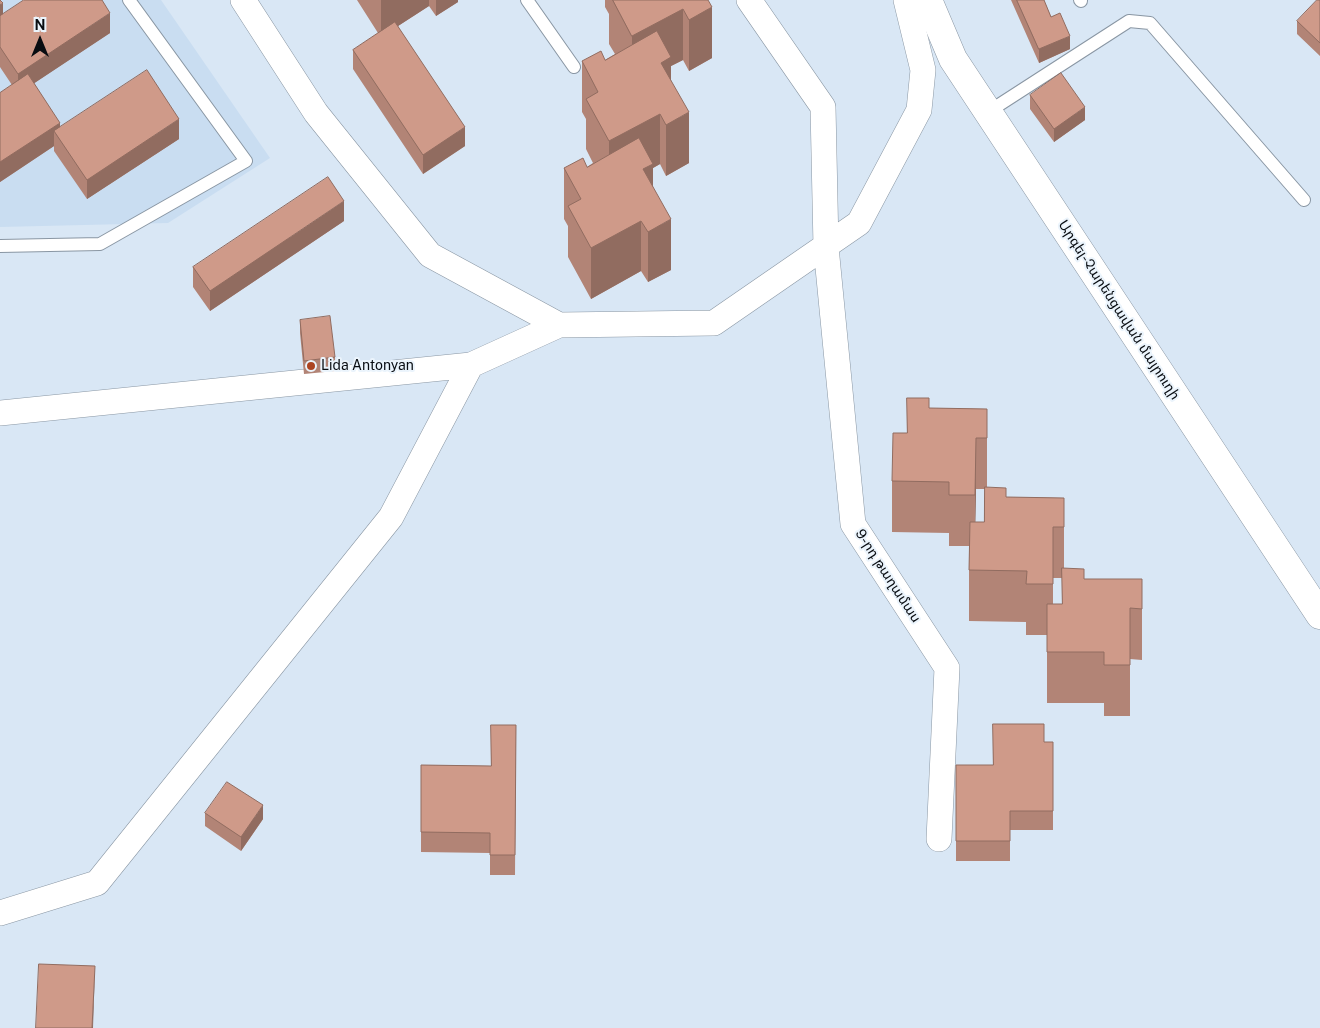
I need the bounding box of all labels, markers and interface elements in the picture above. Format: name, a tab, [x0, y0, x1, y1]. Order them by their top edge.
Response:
north arrow	[15, 15, 65, 65]
text: N	[35, 17, 45, 33]
street label: Արգել-Չարենցավան մայրուղի	[1055, 217, 1183, 403]
place label: Lida Antonyan	[321, 358, 414, 374]
marker: Lida Antonyan	[305, 360, 317, 372]
street label: 9-րդ թաղամաս	[852, 526, 924, 626]

